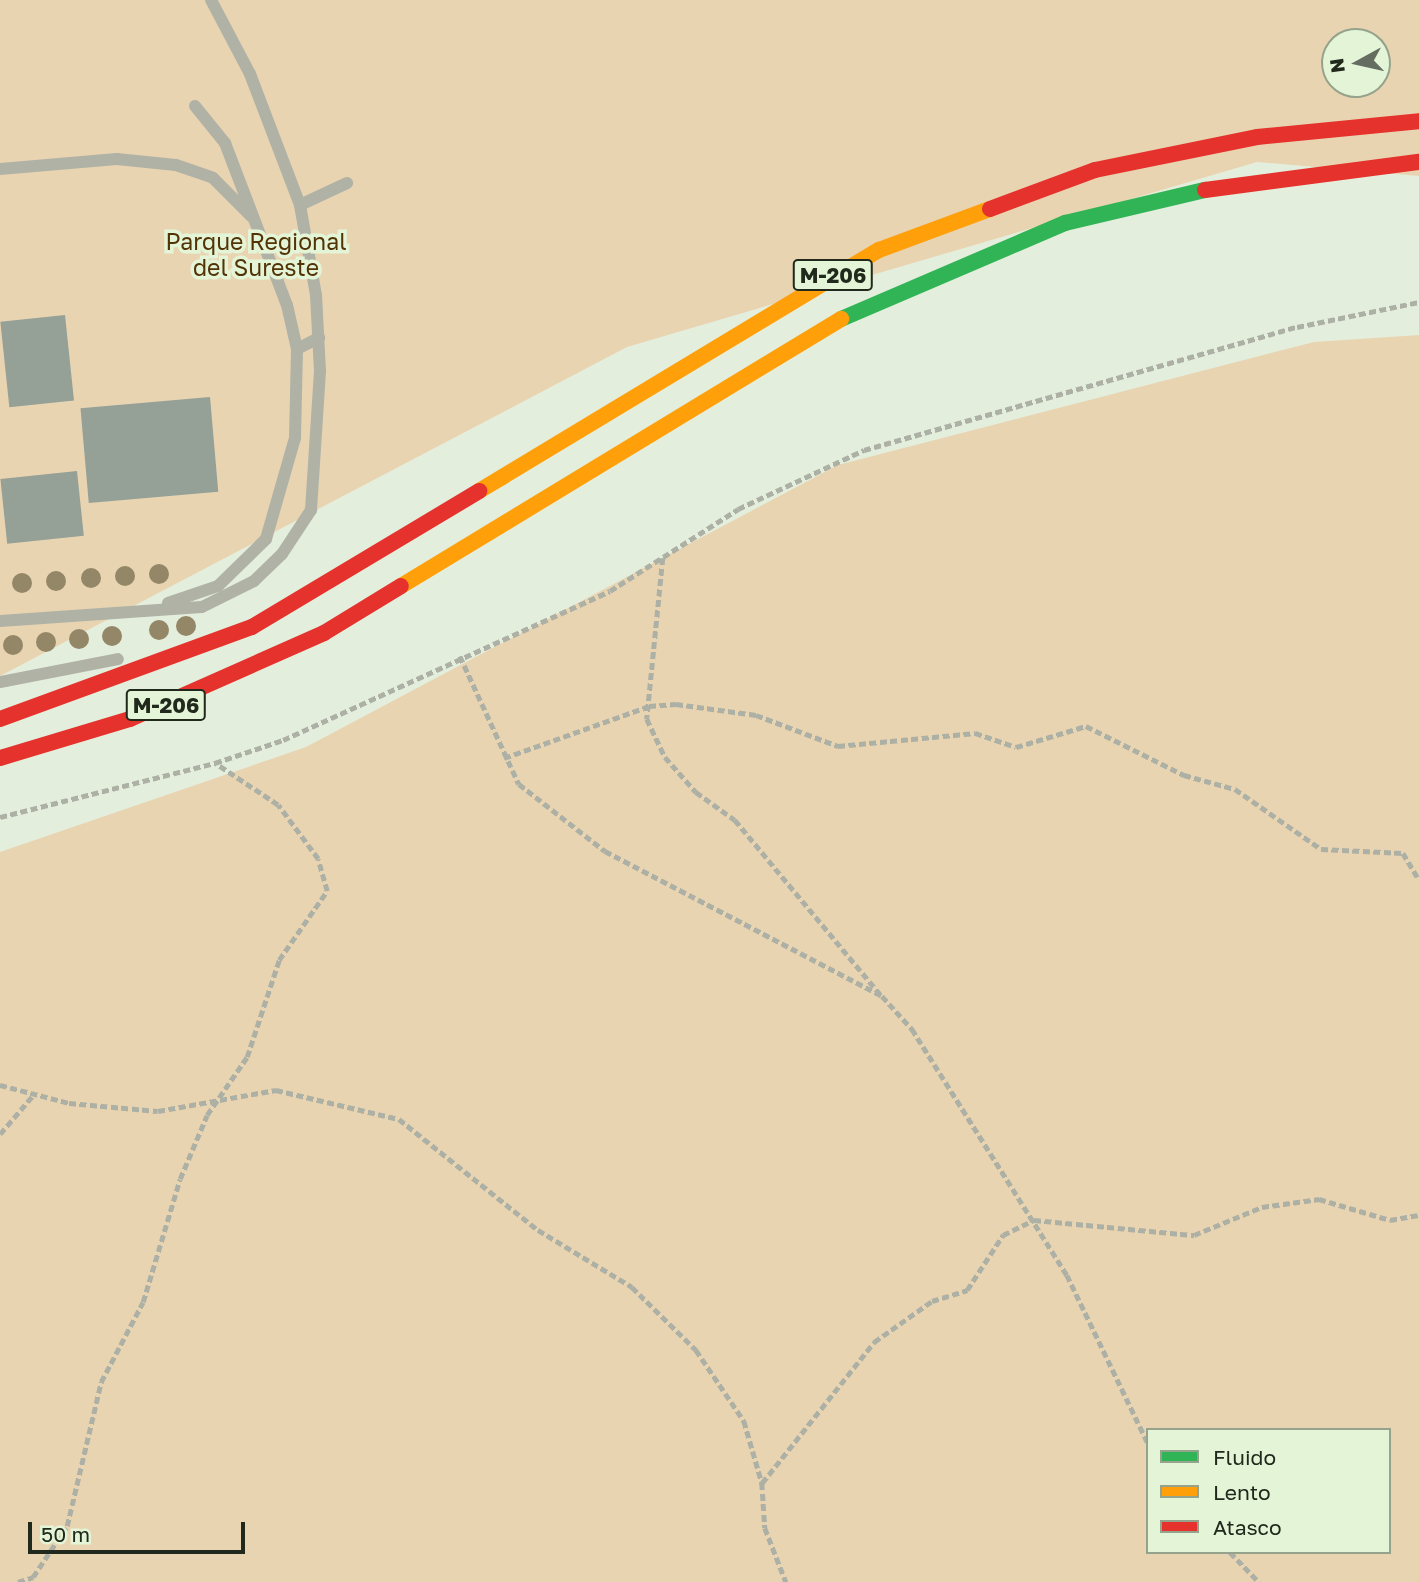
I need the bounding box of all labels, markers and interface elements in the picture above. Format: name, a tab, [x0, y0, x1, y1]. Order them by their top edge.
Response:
north arrow	[1321, 28, 1391, 98]
text: N	[1324, 57, 1349, 74]
park label: Parque Regional del Sureste	[165, 227, 347, 281]
road number: M-206	[793, 258, 873, 292]
road number: M-206	[126, 688, 206, 722]
legend	[1146, 1428, 1391, 1554]
text: Fluido	[1213, 1444, 1276, 1470]
text: Lento	[1213, 1479, 1271, 1505]
scale bar	[32, 1508, 248, 1552]
text: Atasco	[1213, 1514, 1282, 1540]
text: 50 m	[41, 1521, 90, 1547]

